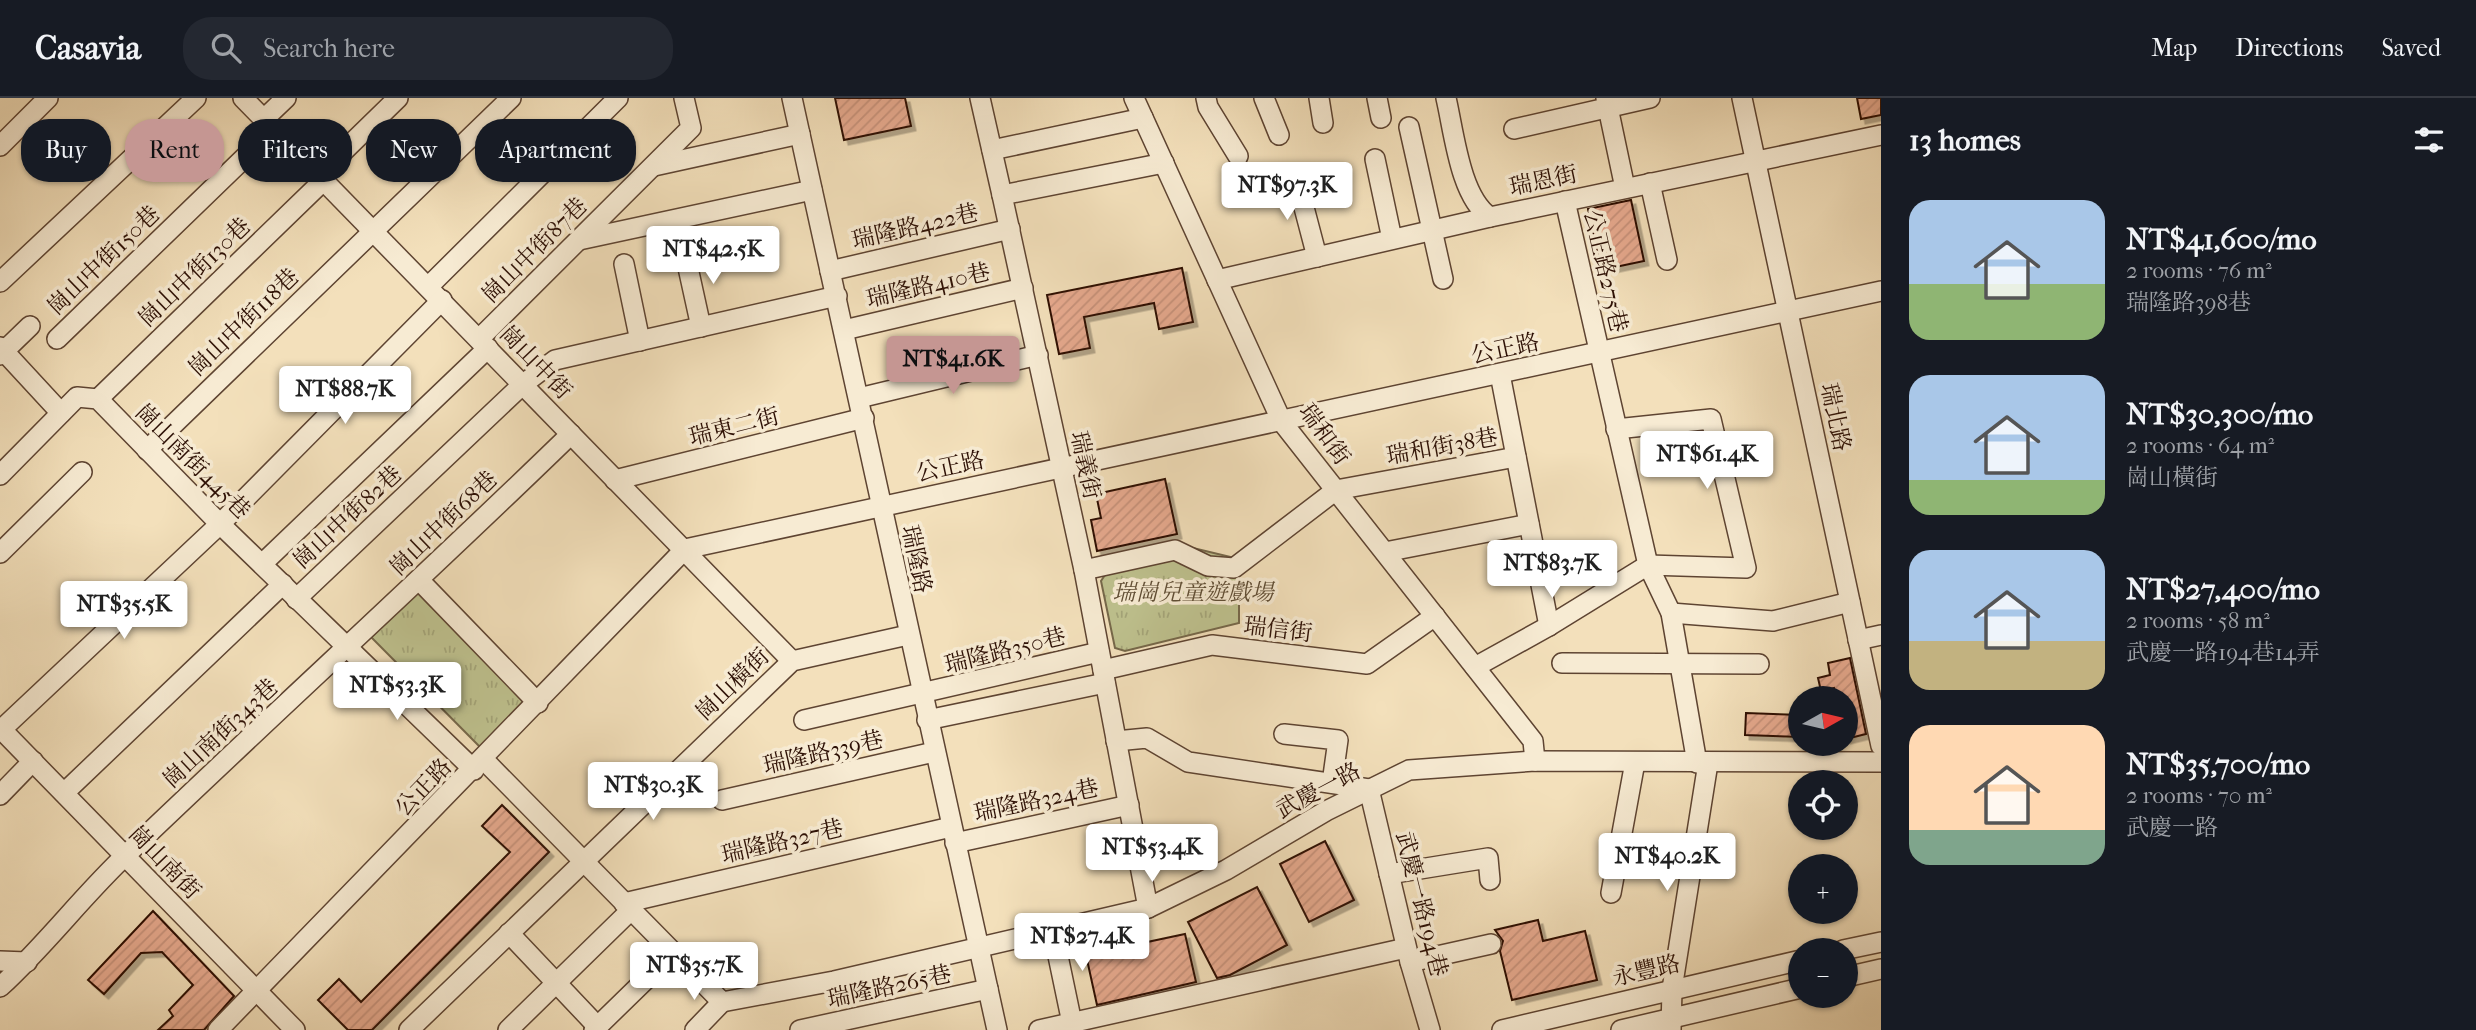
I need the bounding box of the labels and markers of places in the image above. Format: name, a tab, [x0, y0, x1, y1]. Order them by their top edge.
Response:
pin: NT$97.3K	[1215, 162, 1359, 222]
pin: NT$42.5K	[641, 226, 785, 286]
pin: NT$41.6K	[881, 336, 1025, 396]
pin: NT$88.7K	[273, 366, 417, 426]
pin: NT$61.4K	[1635, 432, 1779, 491]
pin: NT$83.7K	[1480, 540, 1624, 600]
pin: NT$35.5K	[52, 582, 196, 641]
pin: NT$53.3K	[325, 662, 469, 722]
pin: NT$30.3K	[581, 762, 725, 822]
pin: NT$53.4K	[1080, 824, 1224, 884]
pin: NT$40.2K	[1595, 834, 1739, 893]
pin: NT$27.4K	[1010, 914, 1154, 973]
pin: NT$35.7K	[622, 942, 766, 1002]

